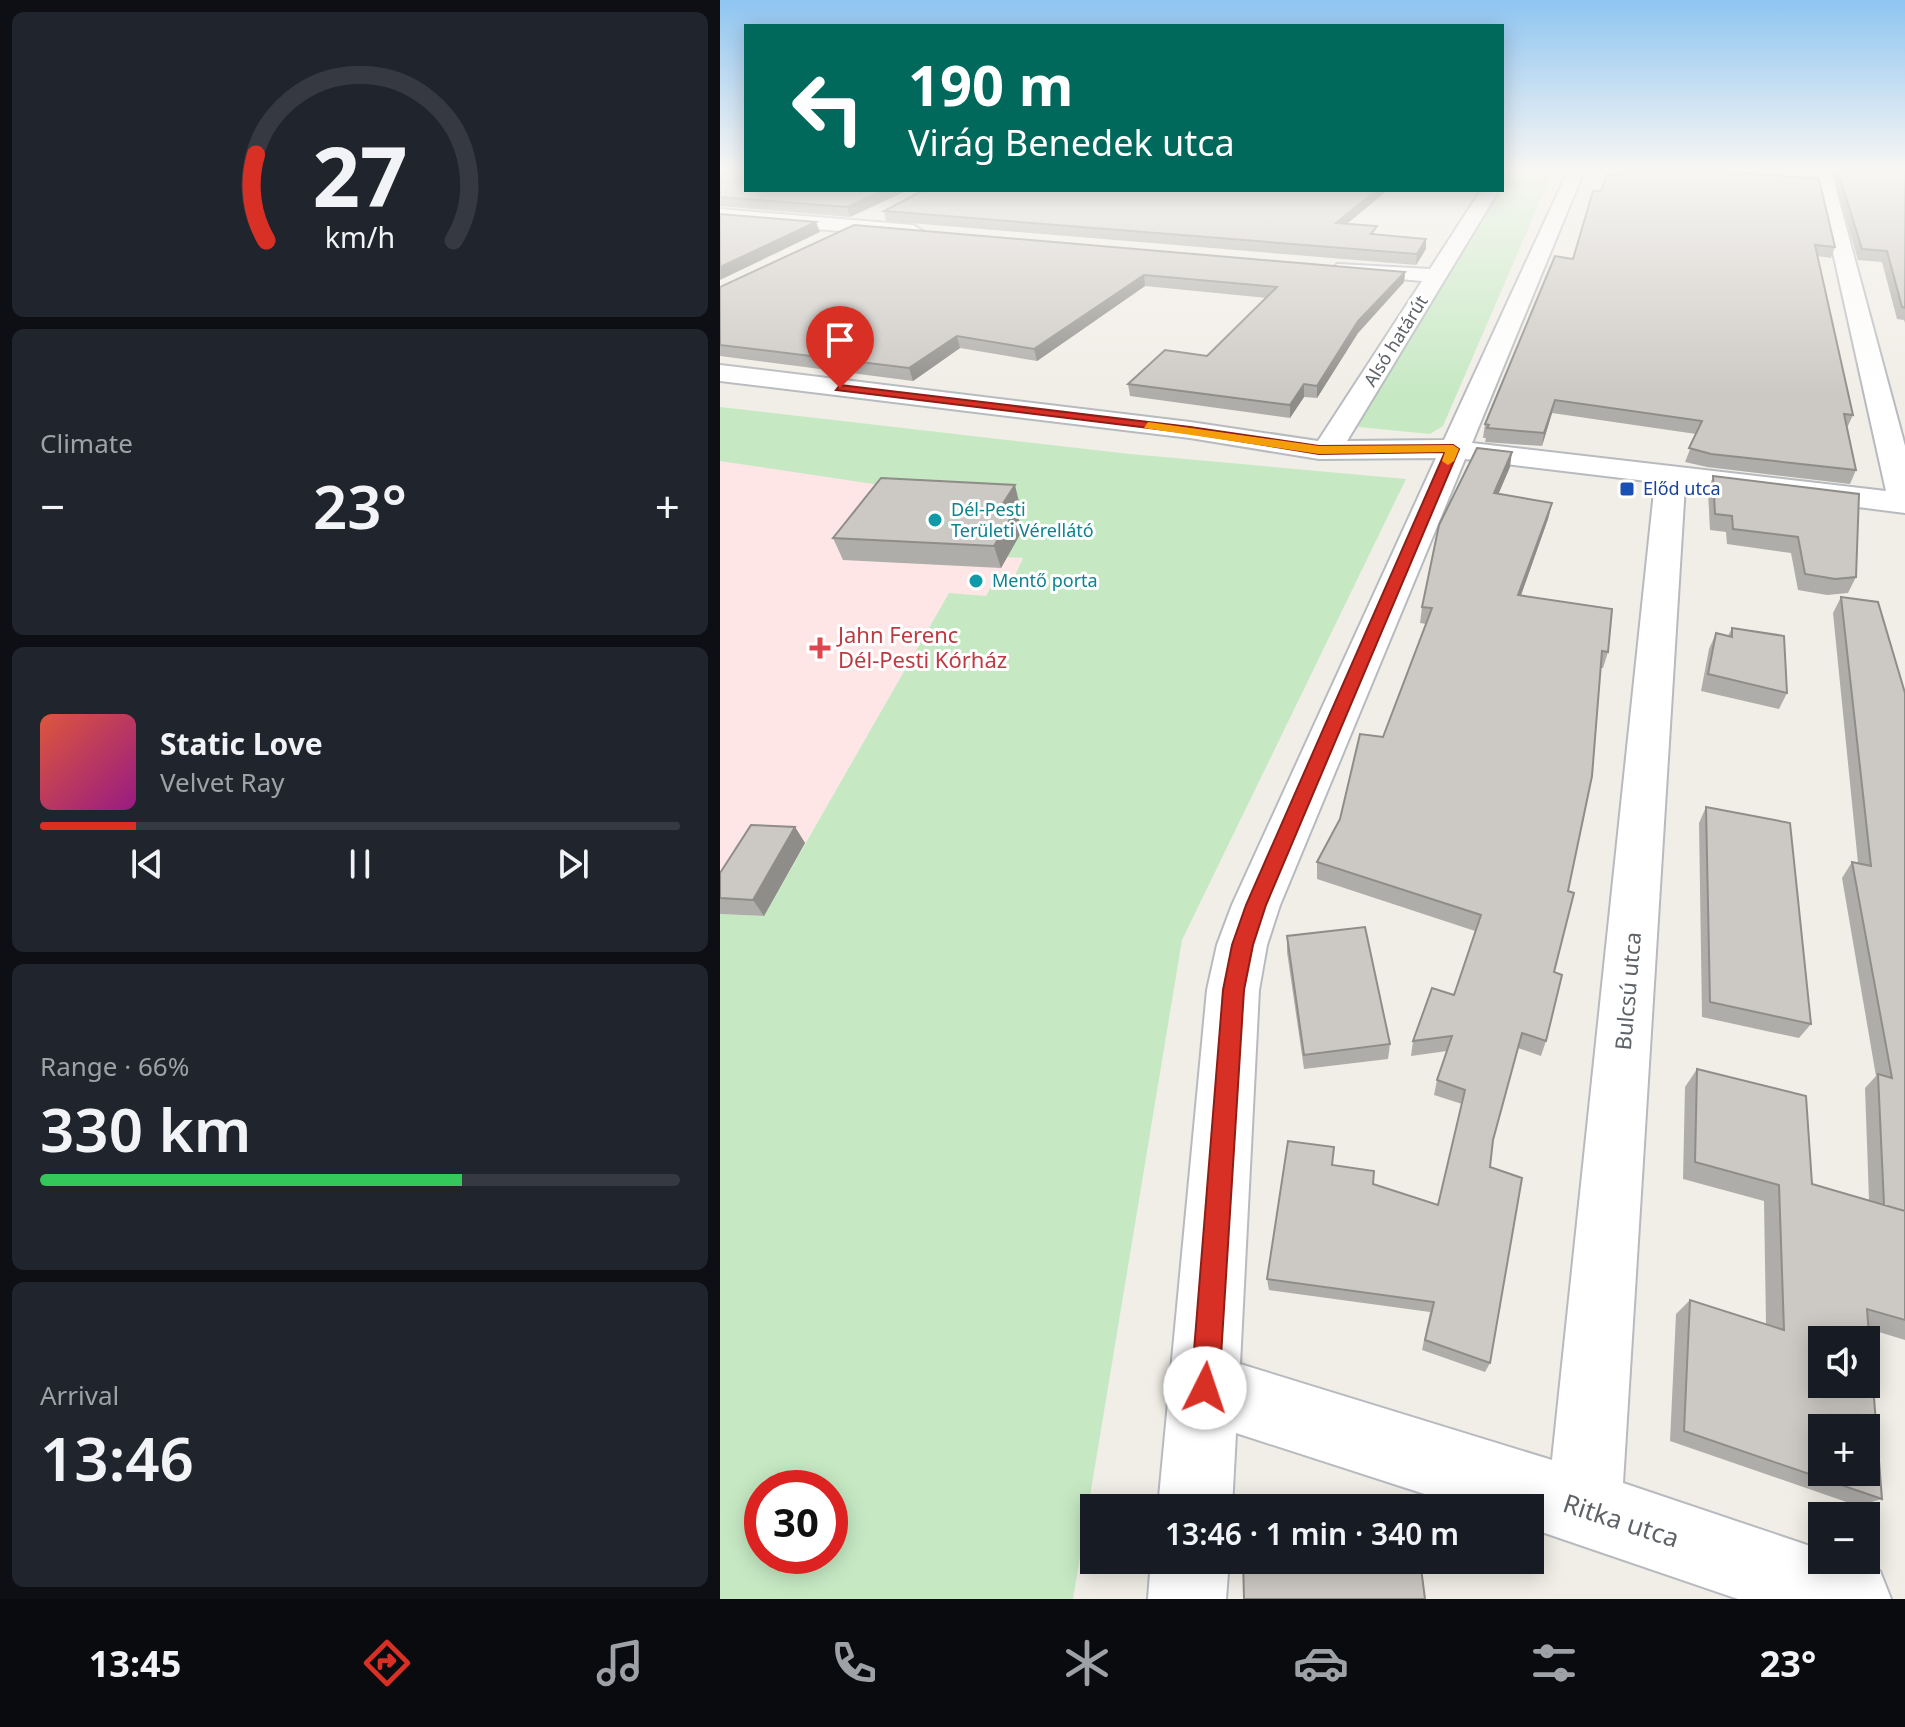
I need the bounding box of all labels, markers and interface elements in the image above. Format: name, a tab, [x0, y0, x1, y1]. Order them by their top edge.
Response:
text: 190 m	[908, 46, 1073, 122]
icon: left	[776, 56, 880, 160]
text: 27	[312, 117, 408, 230]
text: Virág Benedek utca	[908, 118, 1235, 167]
text: km/h	[325, 217, 395, 256]
street label: Alsó határút	[1358, 290, 1433, 391]
pin	[806, 306, 874, 388]
icon: arrive	[818, 318, 862, 362]
text: Climate	[40, 425, 133, 461]
text: 23°	[313, 465, 407, 547]
text: −	[40, 476, 65, 536]
text: +	[655, 476, 680, 536]
place label: Előd utca	[1643, 476, 1721, 500]
marker: Előd utca	[1618, 480, 1636, 498]
place label: Dél-Pesti Területi Vérellátó	[951, 497, 1094, 542]
marker: Dél-Pesti Területi Vérellátó	[926, 511, 944, 529]
place label: Mentő porta	[992, 568, 1098, 592]
marker: Mentő porta	[967, 572, 985, 590]
place label: Jahn Ferenc Dél-Pesti Kórház	[836, 619, 1007, 674]
marker: Jahn Ferenc Dél-Pesti Kórház	[809, 637, 831, 659]
text: Static Love	[160, 723, 323, 764]
text: Velvet Ray	[160, 764, 285, 800]
icon: previous	[125, 842, 169, 886]
icon: pause	[338, 842, 382, 886]
icon: next	[551, 842, 595, 886]
street label: Bulcsú utca	[1607, 931, 1647, 1051]
text: Range · 66%	[40, 1048, 189, 1084]
text: 330 km	[40, 1088, 251, 1170]
map controls	[1808, 1326, 1880, 1574]
button: sound	[1808, 1326, 1880, 1398]
position arrow	[1163, 1346, 1247, 1430]
text: Arrival	[40, 1377, 119, 1413]
button: +	[1808, 1414, 1880, 1486]
text: 13:46	[40, 1417, 194, 1499]
speed limit sign: 30	[744, 1470, 848, 1574]
street label: Ritka utca	[1559, 1484, 1684, 1556]
button: −	[1808, 1502, 1880, 1574]
text: 13:46 · 1 min · 340 m	[1165, 1513, 1459, 1554]
icon: directions	[359, 1635, 415, 1691]
icon: music	[592, 1635, 648, 1691]
icon: phone	[826, 1635, 882, 1691]
icon: climate	[1059, 1635, 1115, 1691]
icon: car	[1293, 1635, 1349, 1691]
icon: filters	[1526, 1635, 1582, 1691]
text: 13:45	[89, 1639, 181, 1688]
text: 23°	[1760, 1639, 1816, 1688]

